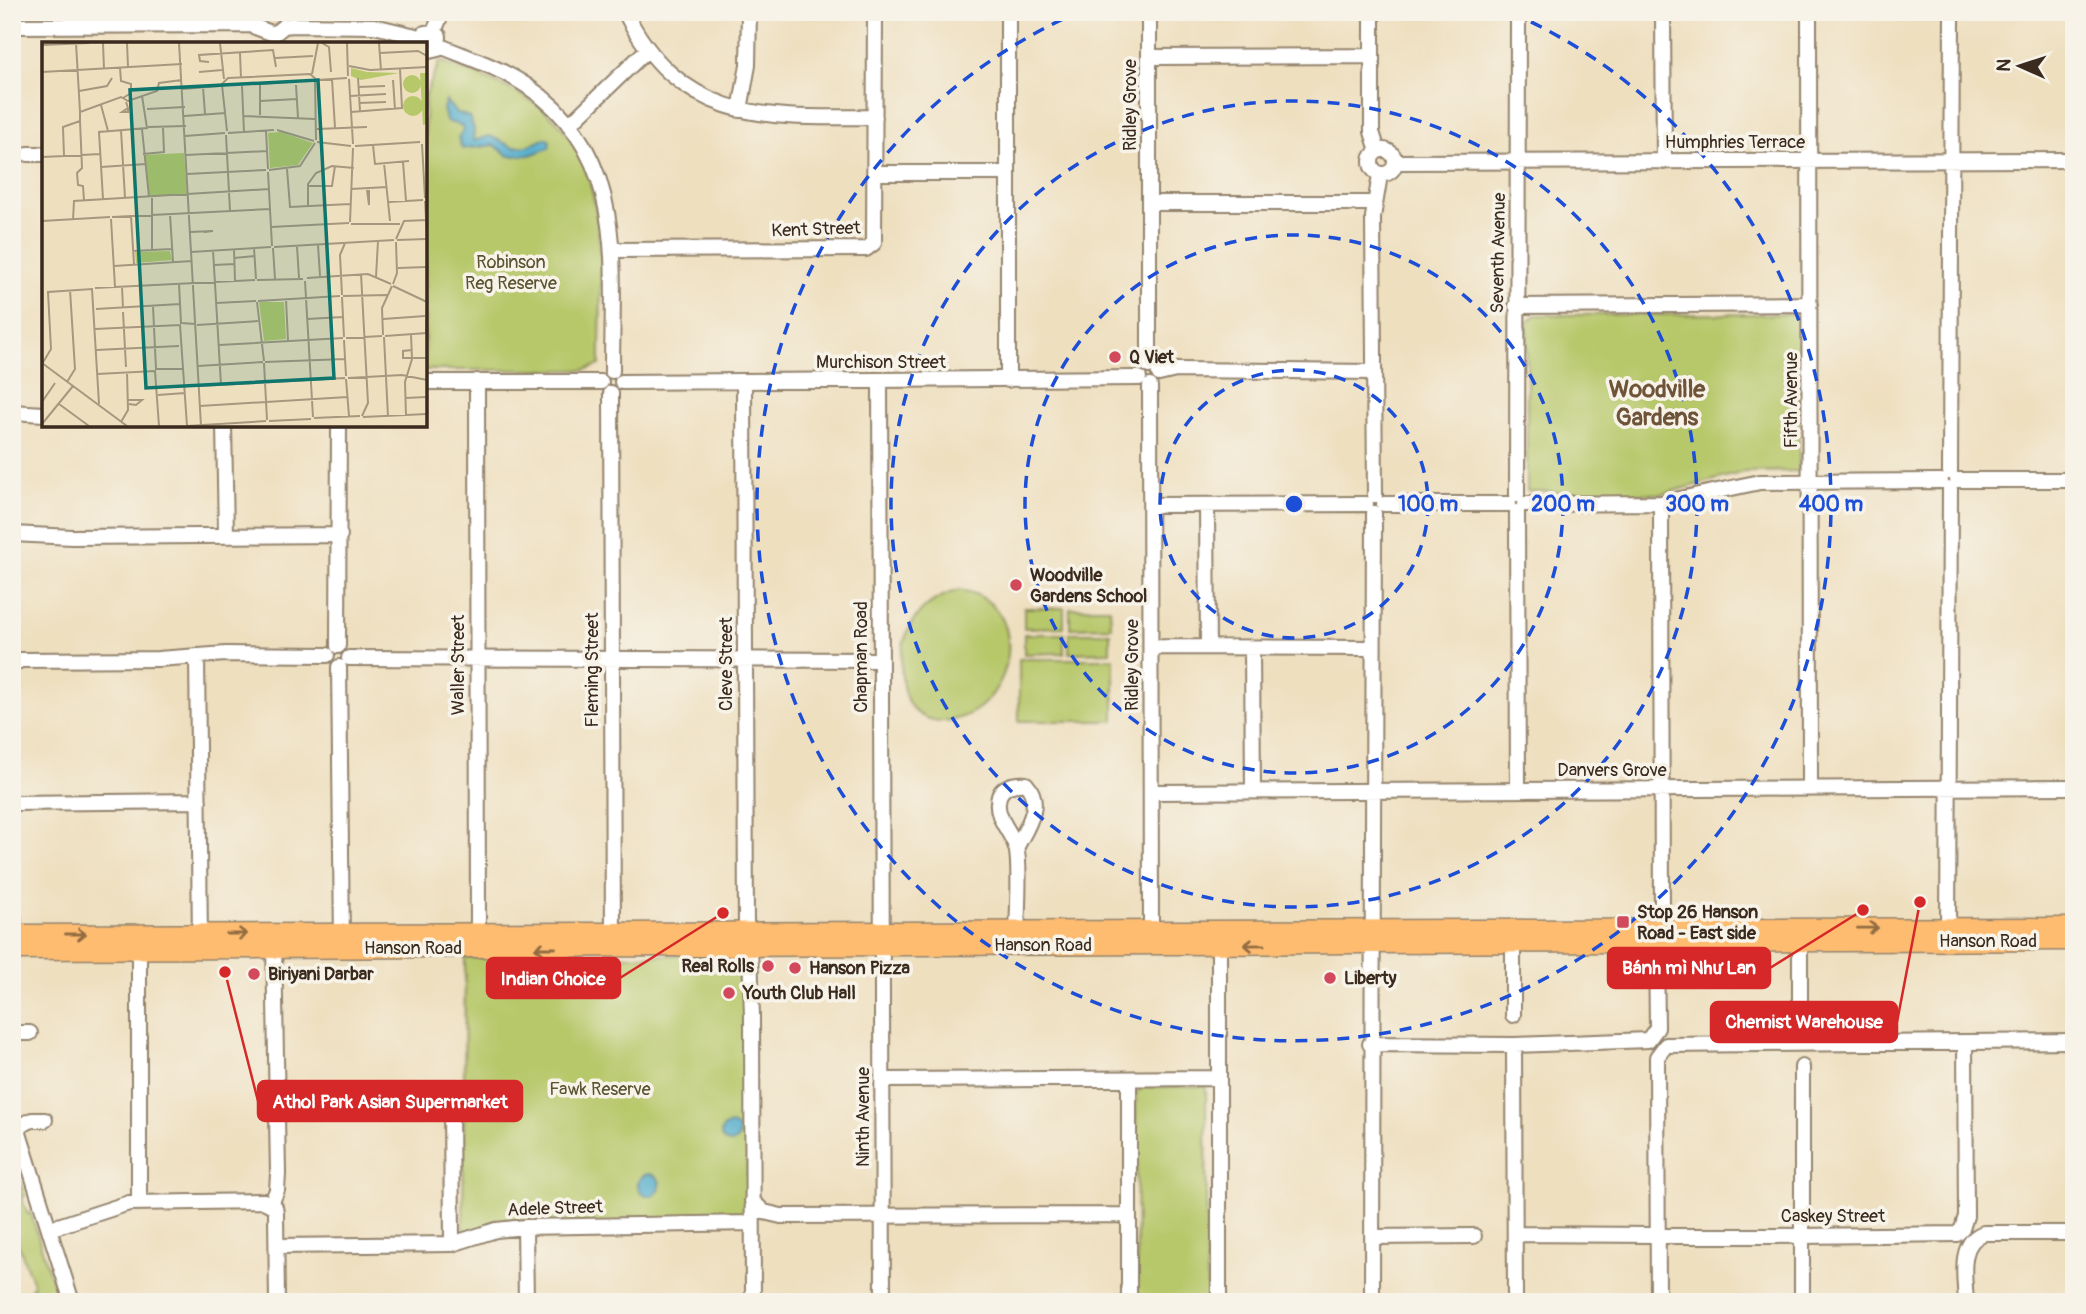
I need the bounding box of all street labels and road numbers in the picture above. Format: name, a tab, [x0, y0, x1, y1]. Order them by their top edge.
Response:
street label: Ridley Grove	[1119, 59, 1142, 151]
street label: Humphries Terrace	[1665, 131, 1805, 154]
street label: Seventh Avenue	[1486, 192, 1511, 314]
street label: Kent Street	[771, 216, 862, 243]
street label: Murchison Street	[816, 351, 947, 374]
street label: Fifth Avenue	[1780, 352, 1803, 448]
street label: Chapman Road	[850, 601, 873, 713]
street label: Fleming Street	[581, 612, 604, 727]
street label: Waller Street	[447, 614, 470, 715]
street label: Cleve Street	[715, 616, 738, 711]
street label: Ridley Grove	[1121, 619, 1144, 711]
street label: Danvers Grove	[1557, 759, 1667, 782]
street label: Hanson Road	[1939, 930, 2037, 953]
street label: Hanson Road	[994, 934, 1092, 957]
street label: Hanson Road	[364, 937, 462, 960]
street label: Ninth Avenue	[852, 1067, 875, 1167]
street label: Adele Street	[507, 1195, 604, 1222]
street label: Caskey Street	[1781, 1205, 1886, 1228]

